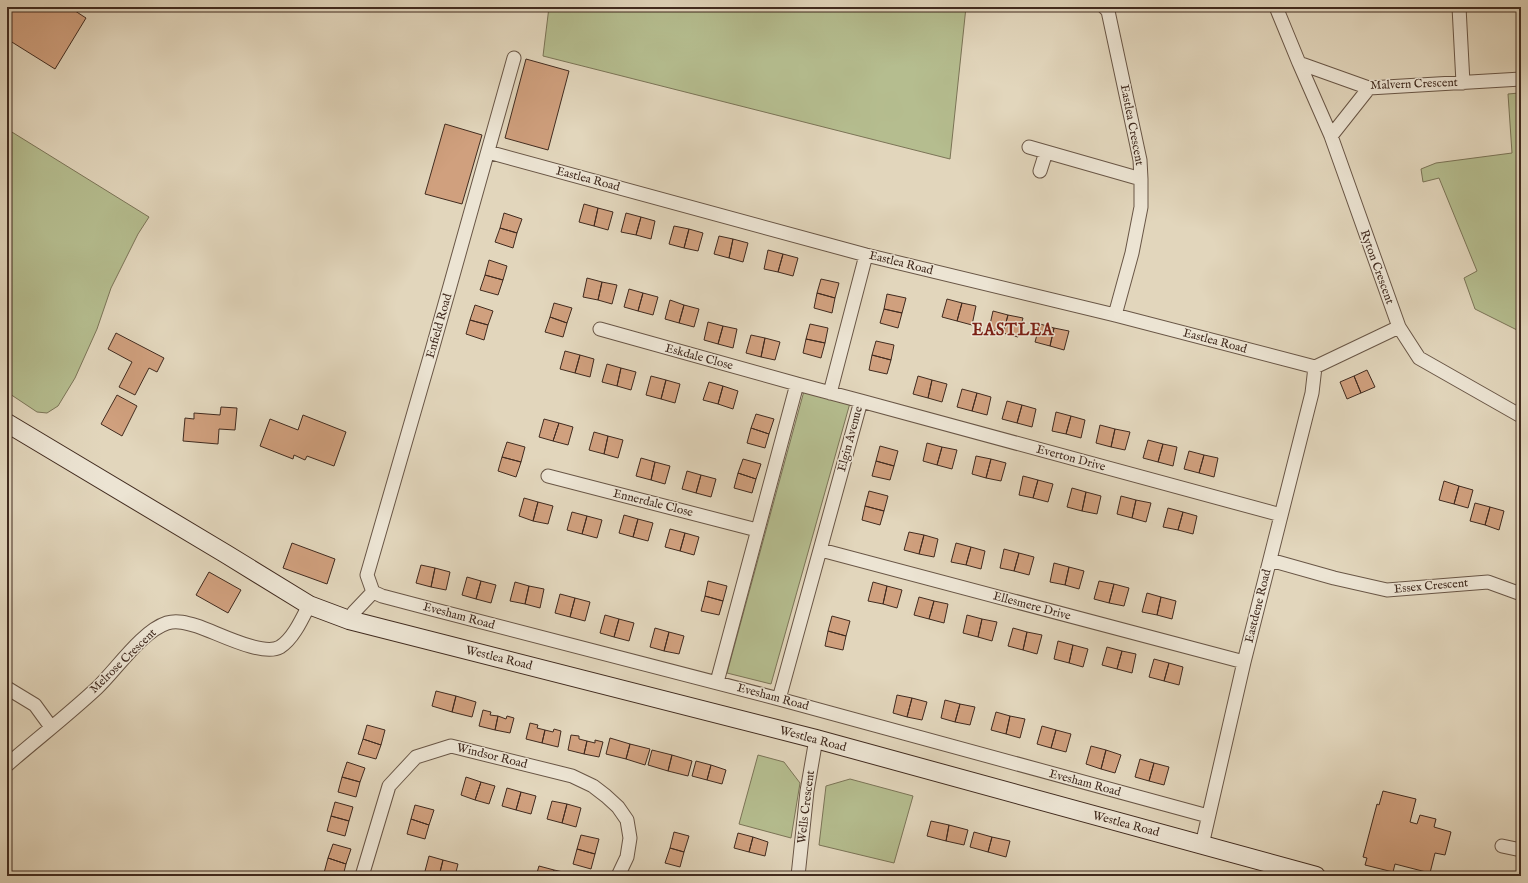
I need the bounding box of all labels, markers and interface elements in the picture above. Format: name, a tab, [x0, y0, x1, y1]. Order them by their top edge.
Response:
street label: Malvern Crescent	[1370, 75, 1458, 93]
street label: Eastlea Crescent	[1117, 83, 1147, 167]
street label: Eastlea Road	[554, 163, 622, 195]
street label: Ryton Crescent	[1357, 228, 1397, 306]
street label: Eastlea Road	[867, 248, 935, 278]
street label: Enfield Road	[423, 291, 456, 360]
district label: EASTLEA	[972, 321, 1054, 341]
street label: Eastlea Road	[1181, 325, 1249, 357]
street label: Eskdale Close	[663, 341, 735, 373]
street label: Elgin Avenue	[834, 404, 866, 473]
street label: Everton Drive	[1035, 442, 1108, 475]
street label: Ennerdale Close	[611, 486, 695, 520]
street label: Eastdene Road	[1242, 567, 1275, 644]
street label: Essex Crescent	[1393, 575, 1469, 597]
street label: Ellesmere Drive	[992, 588, 1073, 624]
street label: Evesham Road	[421, 599, 497, 633]
street label: Melrose Crescent	[86, 625, 160, 697]
street label: Westlea Road	[464, 642, 535, 674]
street label: Evesham Road	[735, 680, 811, 714]
street label: Westlea Road	[778, 723, 849, 755]
street label: Windsor Road	[455, 740, 529, 772]
street label: Evesham Road	[1047, 766, 1123, 800]
street label: Wells Crescent	[794, 770, 818, 844]
street label: Westlea Road	[1091, 808, 1162, 840]

